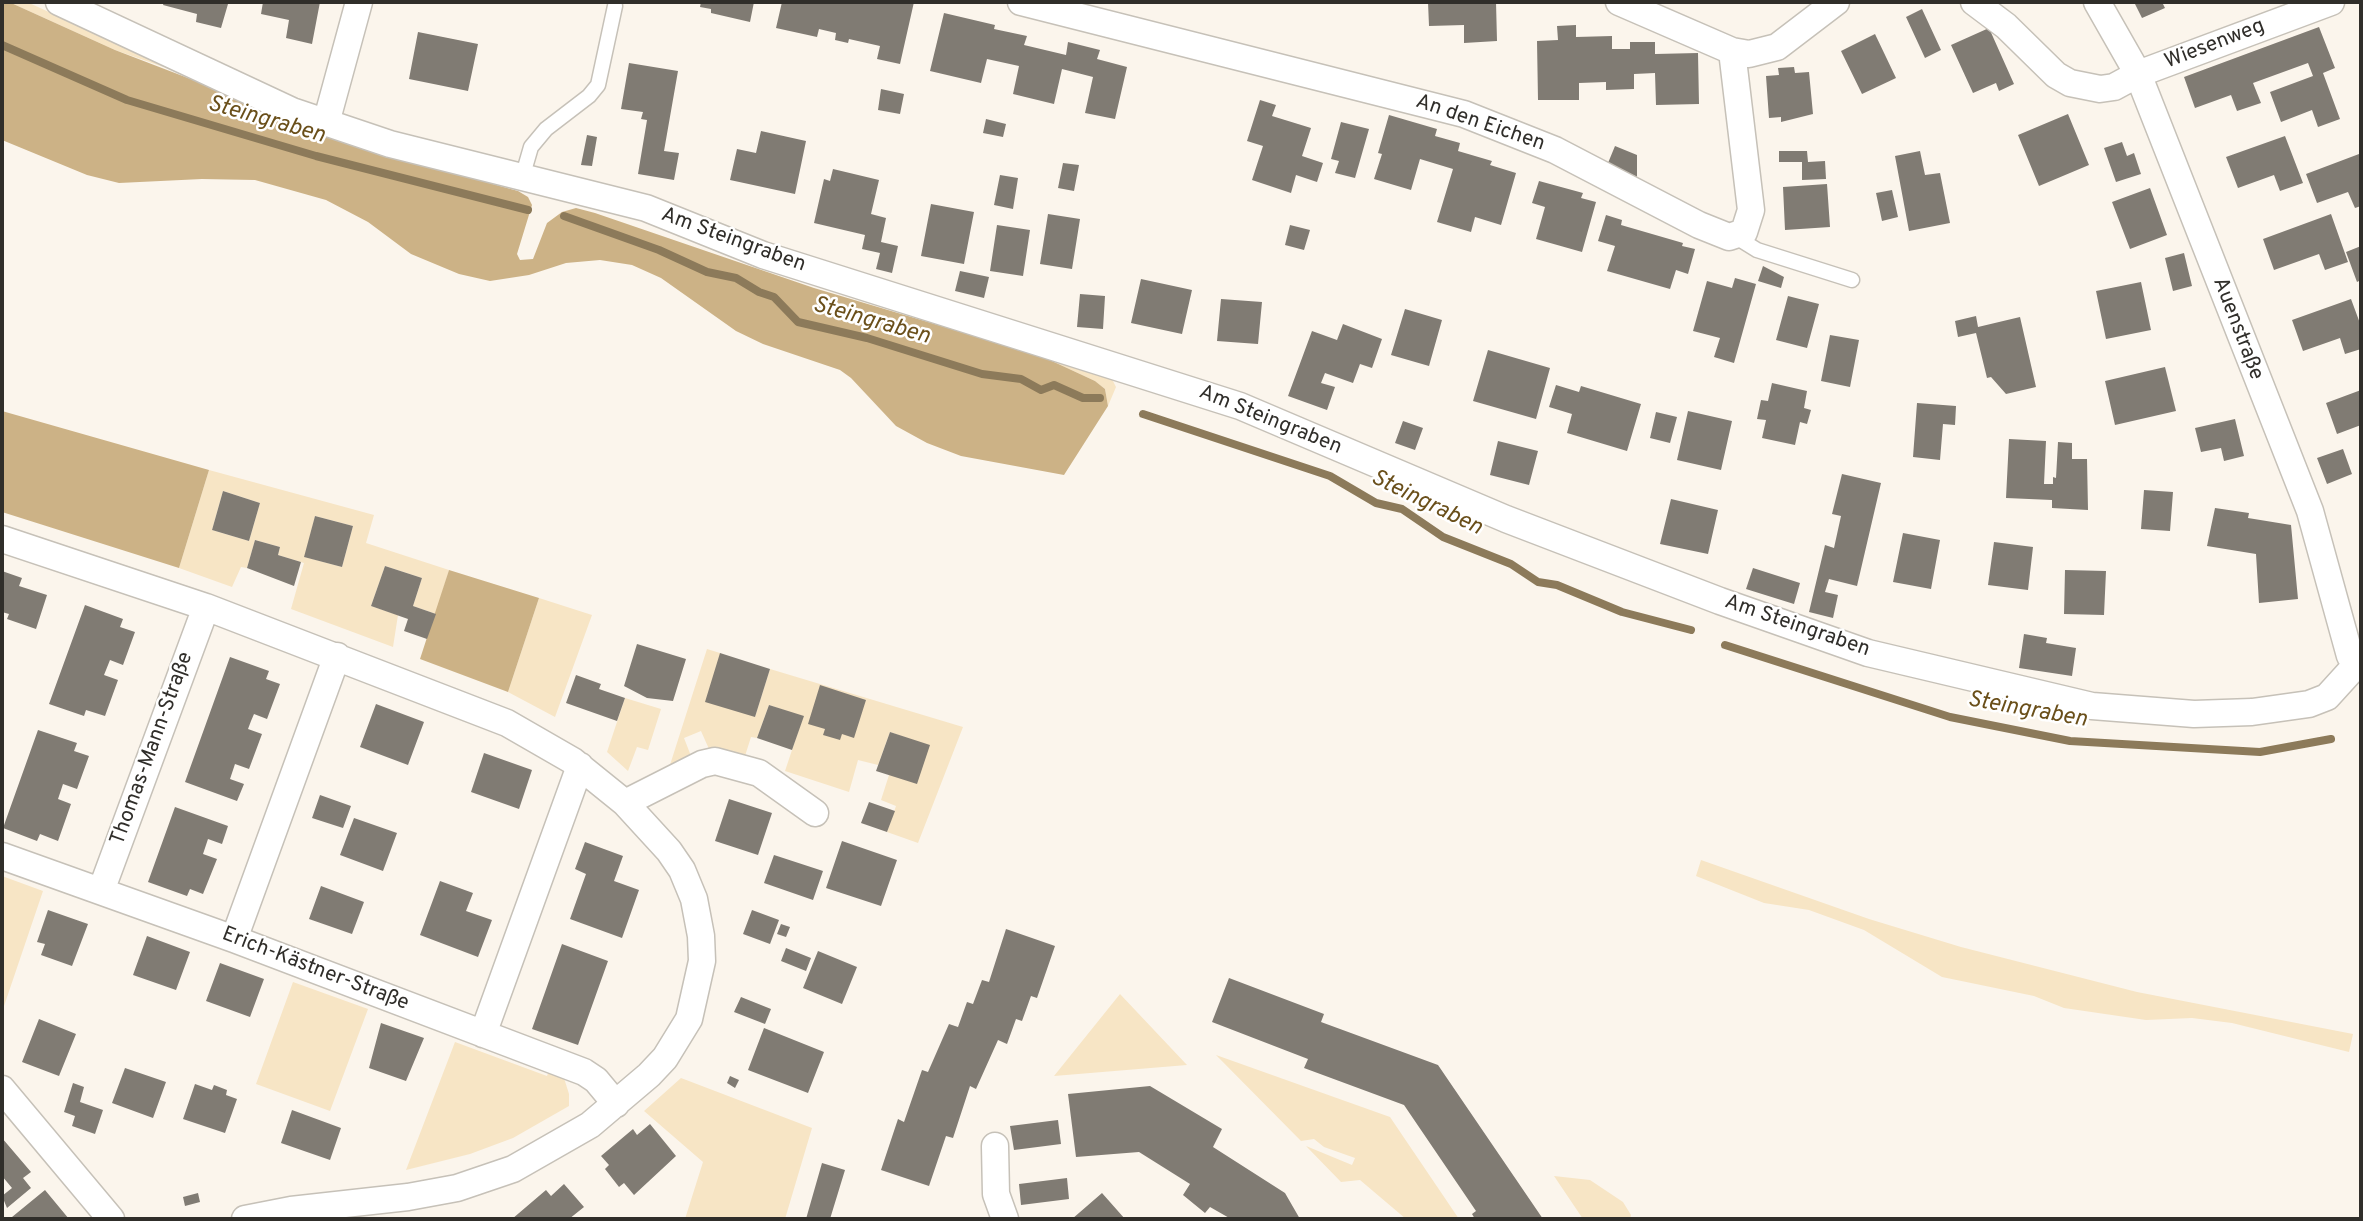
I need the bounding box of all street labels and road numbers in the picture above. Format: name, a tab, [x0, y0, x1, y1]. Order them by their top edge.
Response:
street label: Wiesenweg	[2161, 14, 2269, 76]
street label: An den Eichen	[1412, 90, 1548, 158]
street label: Am Steingraben	[657, 203, 809, 279]
street label: Auenstraße	[2206, 274, 2268, 384]
street label: Am Steingraben	[1195, 381, 1345, 461]
street label: Am Steingraben	[1721, 590, 1873, 664]
street label: Thomas-Mann-Straße	[106, 649, 200, 849]
street label: Erich-Kästner-Straße	[218, 923, 412, 1017]

